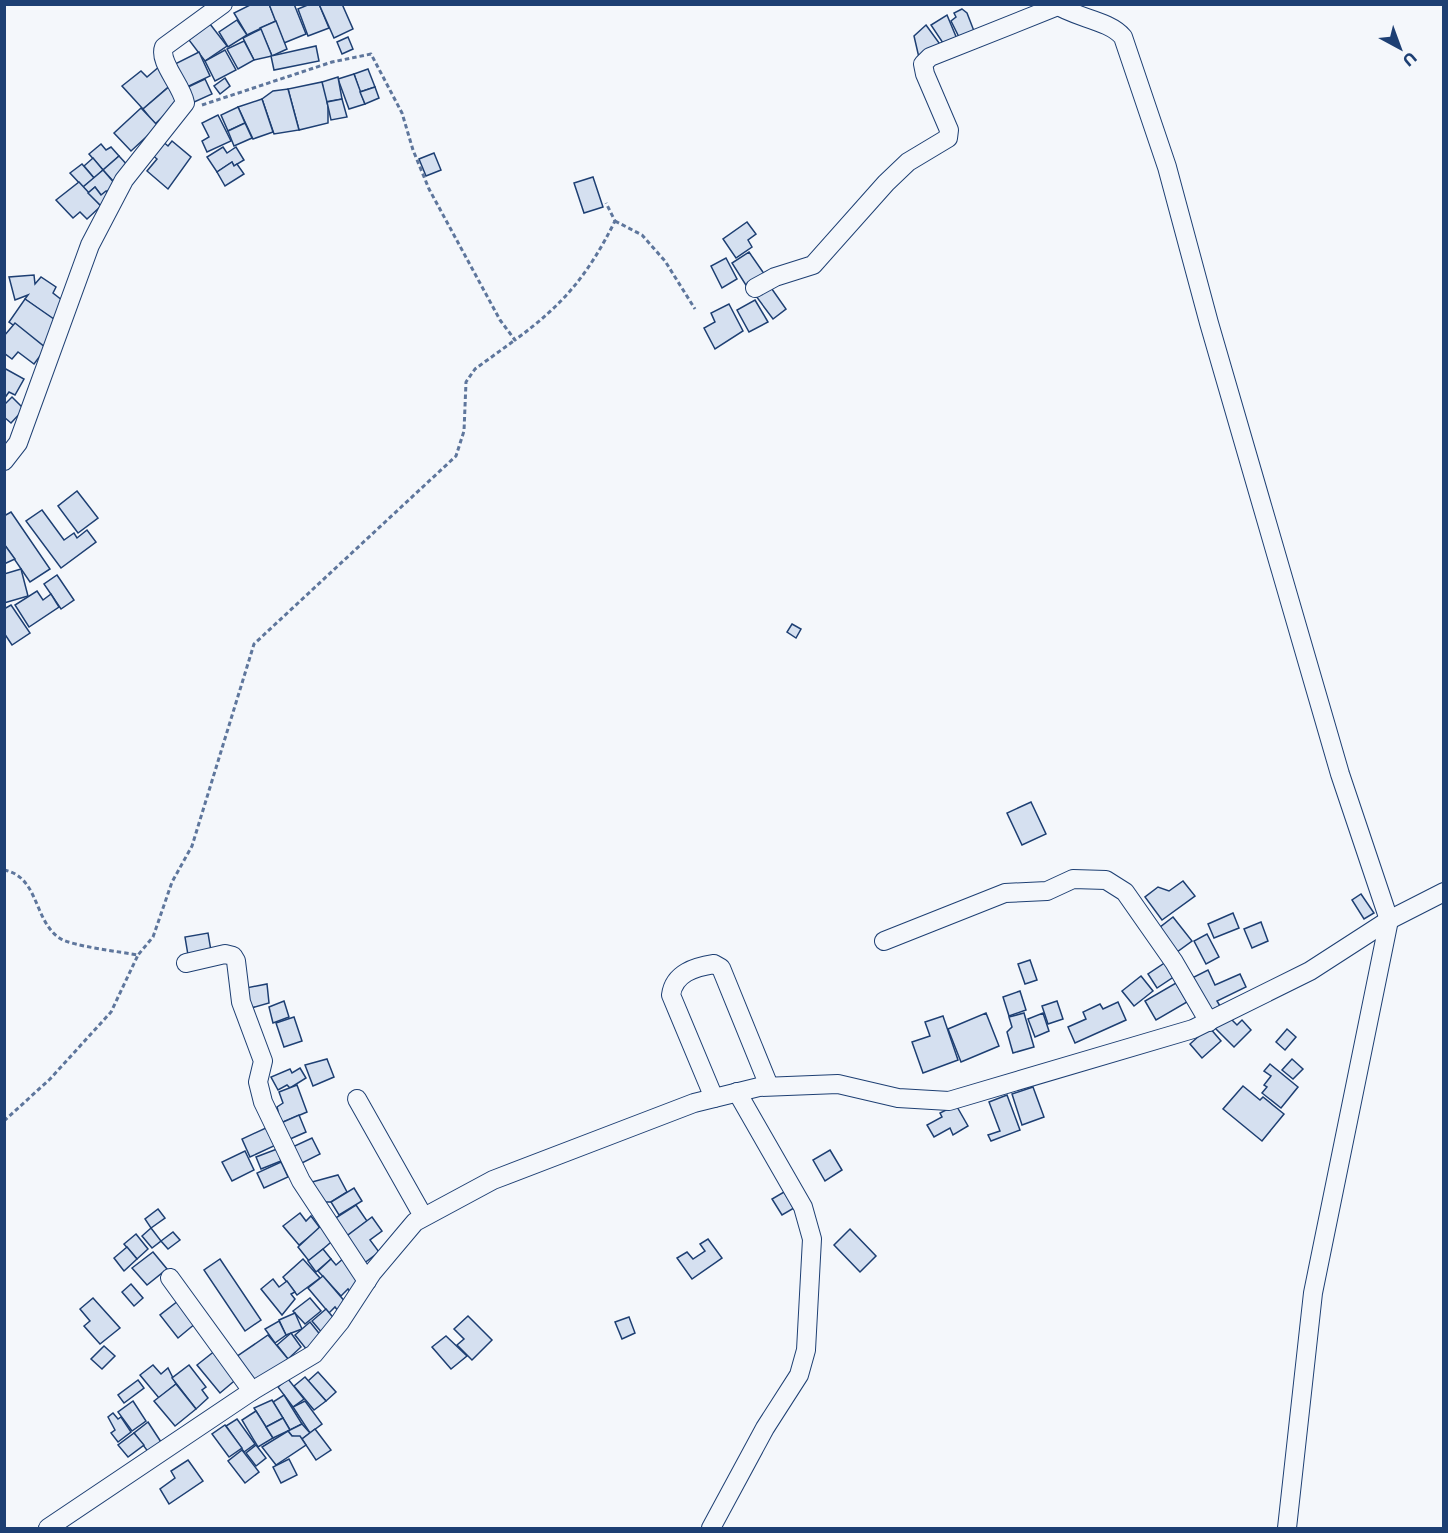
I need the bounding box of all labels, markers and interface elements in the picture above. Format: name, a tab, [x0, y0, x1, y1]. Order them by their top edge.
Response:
north arrow	[1370, 18, 1430, 78]
text: U	[1399, 48, 1421, 70]

